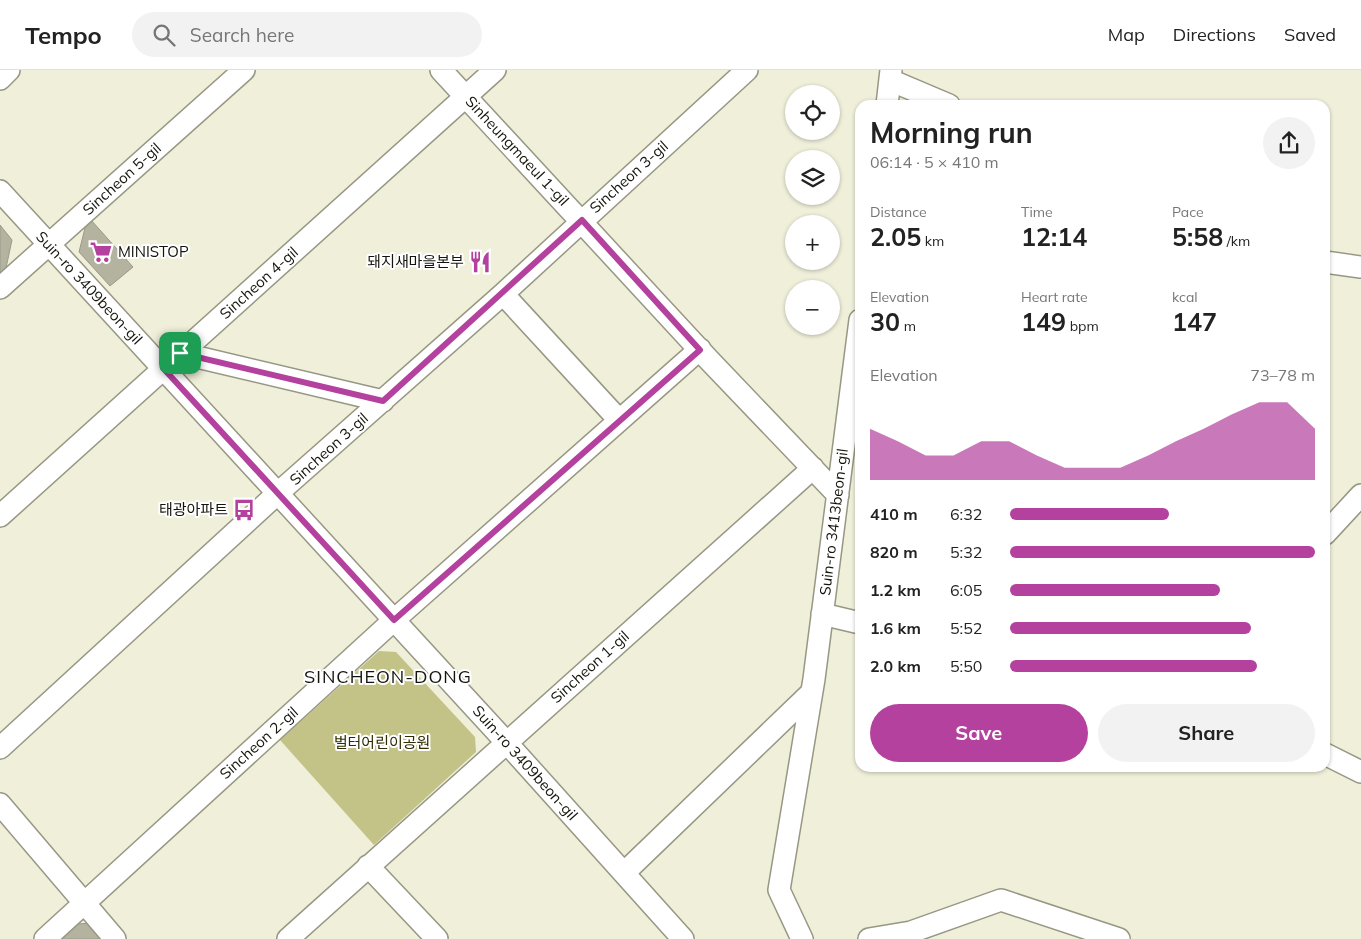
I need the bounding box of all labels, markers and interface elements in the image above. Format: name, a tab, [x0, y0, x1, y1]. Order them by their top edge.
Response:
search box	[132, 12, 482, 57]
text: Tempo	[25, 20, 102, 50]
icon: search	[150, 21, 178, 49]
text: Search here	[190, 23, 294, 47]
text: Map	[1108, 23, 1145, 46]
text: Directions	[1173, 23, 1256, 46]
text: Saved	[1284, 23, 1336, 46]
map controls	[785, 85, 840, 335]
button: locate	[785, 85, 840, 140]
street label: Sinheungmaeul 1-gil	[462, 92, 573, 210]
text: Morning run	[870, 115, 1033, 150]
button: share	[1263, 117, 1315, 169]
street label: Sincheon 3-gil	[585, 136, 672, 217]
street label: Sincheon 5-gil	[78, 138, 165, 219]
button: layers	[785, 150, 840, 205]
text: 06:14 · 5 × 410 m	[870, 152, 999, 172]
text: Distance	[870, 203, 927, 221]
text: Time	[1021, 203, 1053, 221]
text: Pace	[1172, 203, 1204, 221]
button: +	[785, 215, 840, 270]
text: 2.05	[870, 221, 921, 252]
text: 12:14	[1021, 221, 1087, 252]
text: 5:58	[1172, 221, 1223, 252]
street label: Suin-ro 3409beon-gil	[32, 227, 147, 348]
text: km	[921, 232, 944, 250]
text: /km	[1223, 232, 1250, 250]
supermarket icon: MINISTOP	[88, 239, 114, 265]
place label: MINISTOP	[118, 242, 189, 261]
street label: Sincheon 4-gil	[215, 242, 302, 323]
restaurant icon: 돼지새마을본부	[467, 249, 493, 275]
place label: 돼지새마을본부	[367, 252, 464, 271]
button: −	[785, 280, 840, 335]
text: Elevation	[870, 288, 929, 306]
text: Heart rate	[1021, 288, 1088, 306]
text: kcal	[1172, 288, 1198, 306]
text: 30	[870, 306, 900, 337]
text: 149	[1021, 306, 1066, 337]
text: 147	[1172, 306, 1217, 337]
text: m	[900, 317, 916, 335]
text: bpm	[1066, 317, 1099, 335]
pin	[159, 332, 201, 374]
icon: arrive	[166, 339, 194, 367]
text: Elevation	[870, 365, 938, 385]
text: 73–78 m	[1250, 365, 1315, 385]
street label: Sincheon 3-gil	[285, 408, 372, 489]
street label: Suin-ro 3413beon-gil	[815, 447, 852, 597]
bus stop icon: 태광아파트	[231, 497, 257, 523]
place label: 태광아파트	[159, 500, 228, 519]
text: 410 m	[870, 504, 918, 524]
text: 6:32	[950, 504, 982, 524]
text: 820 m	[870, 542, 918, 562]
text: 5:32	[950, 542, 982, 562]
text: 1.2 km	[870, 580, 921, 600]
text: 6:05	[950, 580, 982, 600]
text: 1.6 km	[870, 618, 921, 638]
text: 5:52	[950, 618, 982, 638]
street label: Sincheon 1-gil	[546, 626, 633, 707]
text: 2.0 km	[870, 656, 921, 676]
text: 5:50	[950, 656, 982, 676]
district label: SINCHEON-DONG	[304, 665, 472, 688]
street label: Suin-ro 3409beon-gil	[469, 701, 582, 824]
street label: Sincheon 2-gil	[215, 702, 302, 783]
button: Save	[870, 704, 1088, 762]
button: Share	[1098, 704, 1315, 762]
park label: 벌터어린이공원	[334, 733, 430, 752]

